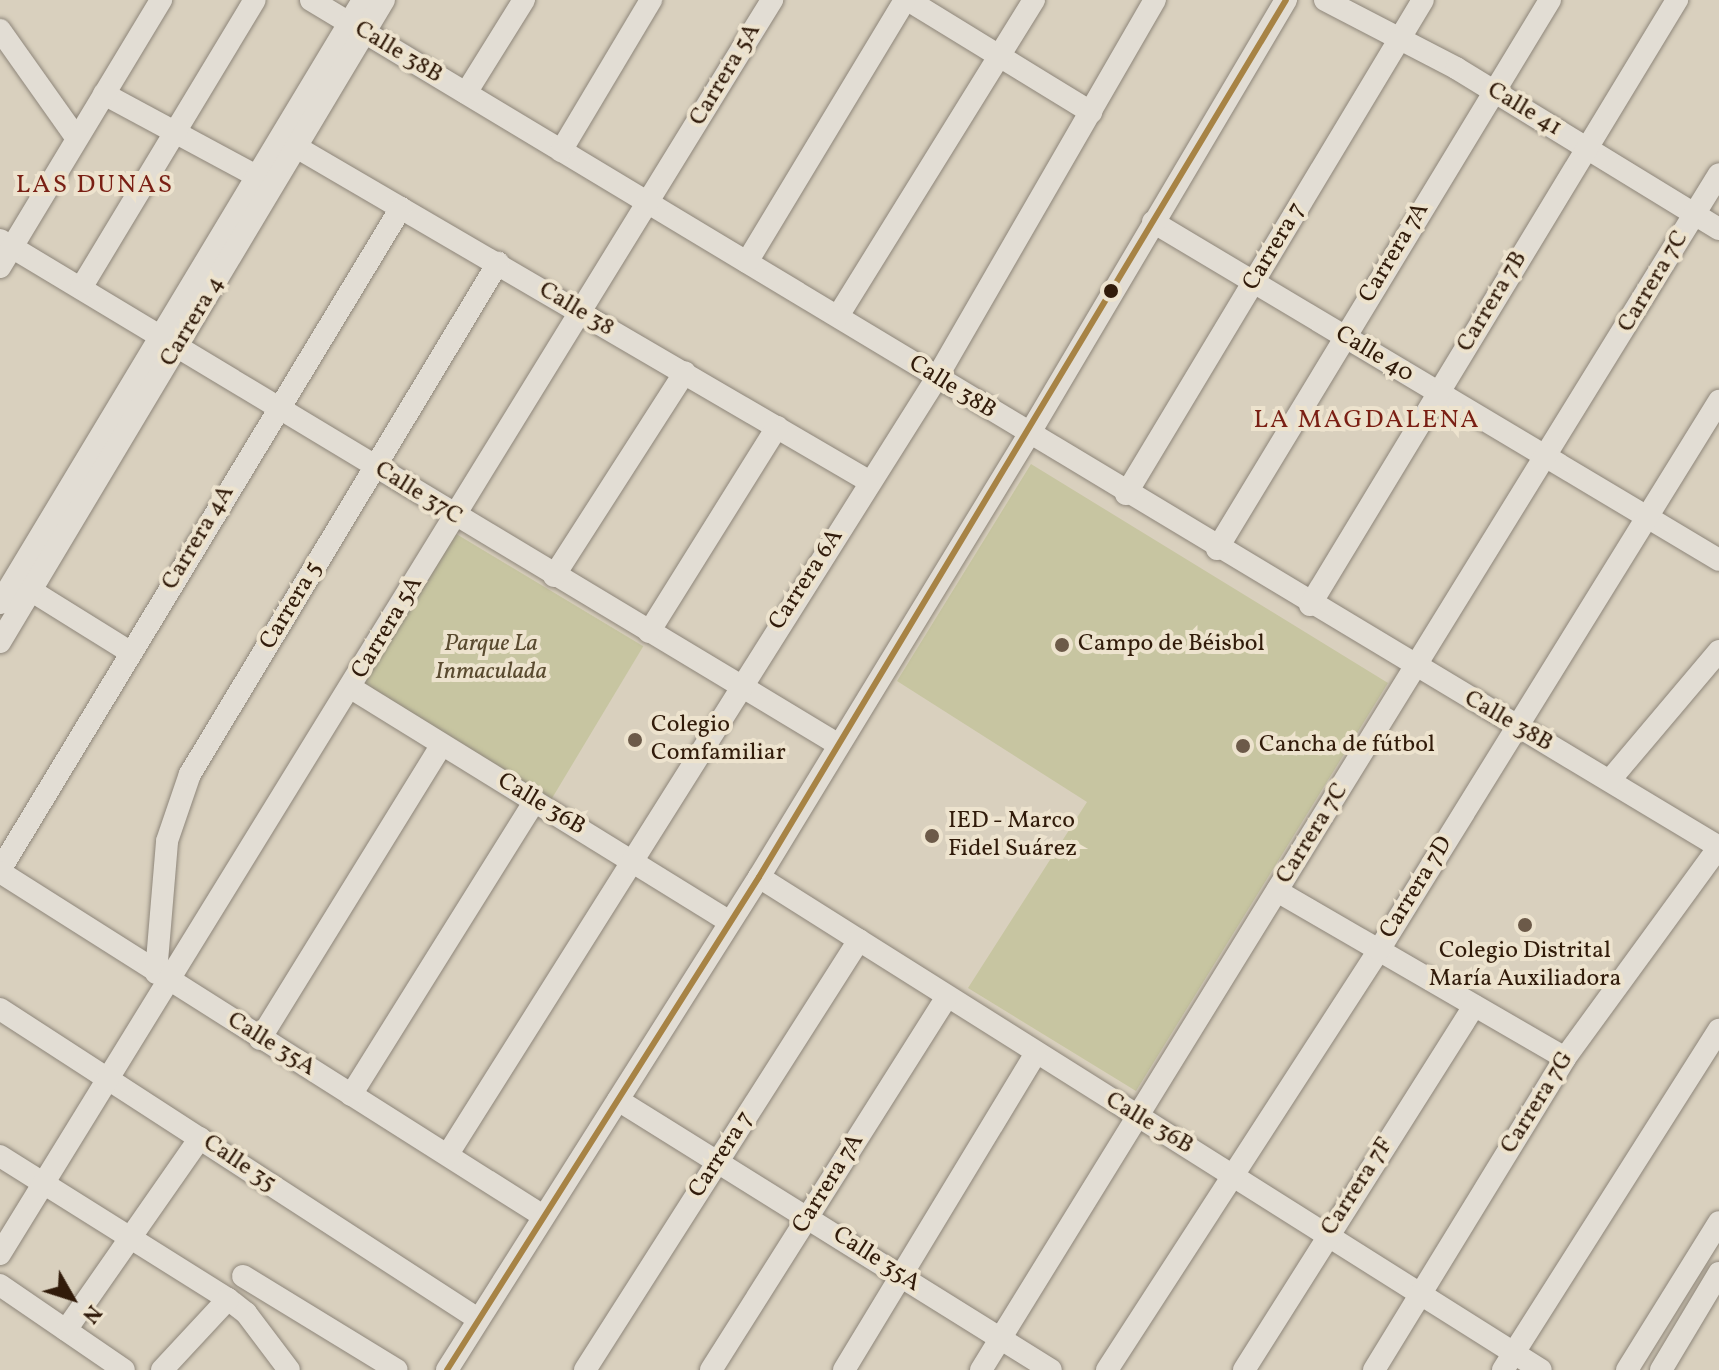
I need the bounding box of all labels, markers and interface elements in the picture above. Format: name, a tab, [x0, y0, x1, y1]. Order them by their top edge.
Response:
street label: Calle 38B	[349, 16, 447, 90]
street label: Carrera 5A	[684, 19, 768, 131]
street label: Calle 41	[1482, 77, 1566, 143]
district label: LAS DUNAS	[16, 170, 174, 202]
street label: Carrera 7	[1238, 198, 1312, 296]
street label: Carrera 7A	[1354, 198, 1436, 308]
street label: Carrera 7C	[1612, 226, 1696, 338]
street label: Carrera 7B	[1452, 246, 1534, 358]
street label: Carrera 4	[155, 272, 231, 372]
street label: Calle 38	[533, 276, 619, 344]
unlabelled marker	[1103, 283, 1119, 299]
street label: Calle 40	[1330, 320, 1418, 390]
street label: Calle 38B	[903, 350, 1001, 426]
district label: LA MAGDALENA	[1253, 405, 1481, 437]
street label: Calle 37C	[369, 456, 467, 532]
street label: Carrera 4A	[156, 480, 242, 596]
street label: Carrera 6A	[764, 524, 850, 636]
street label: Carrera 5	[255, 557, 329, 655]
street label: Carrera 5A	[346, 572, 430, 684]
park label: Parque La Inmaculada	[435, 631, 547, 687]
place label: Campo de Béisbol	[1078, 631, 1265, 659]
marker: Campo de Béisbol	[1053, 636, 1071, 654]
street label: Calle 38B	[1459, 685, 1557, 759]
place label: Colegio Comfamiliar	[651, 712, 786, 768]
marker: Colegio Comfamiliar	[626, 731, 644, 749]
place label: Cancha de fútbol	[1259, 732, 1435, 760]
marker: Cancha de fútbol	[1234, 737, 1252, 755]
street label: Calle 36B	[492, 768, 590, 842]
street label: Carrera 7C	[1271, 778, 1355, 890]
place label: IED - Marco Fidel Suárez	[948, 808, 1077, 864]
marker: IED - Marco Fidel Suárez	[923, 827, 941, 845]
street label: Carrera 7D	[1374, 832, 1460, 944]
marker: Colegio Distrital María Auxiliadora	[1516, 916, 1534, 934]
place label: Colegio Distrital María Auxiliadora	[1429, 938, 1621, 994]
street label: Calle 35A	[221, 1007, 321, 1083]
street label: Carrera 7G	[1495, 1047, 1581, 1159]
street label: Calle 36B	[1100, 1087, 1198, 1161]
street label: Carrera 7	[683, 1106, 761, 1204]
street label: Calle 35	[197, 1129, 281, 1199]
street label: Carrera 7A	[787, 1129, 871, 1239]
street label: Carrera 7F	[1316, 1133, 1400, 1241]
street label: Calle 35A	[827, 1221, 925, 1299]
north arrow	[32, 1258, 112, 1338]
text: N	[74, 1297, 108, 1329]

